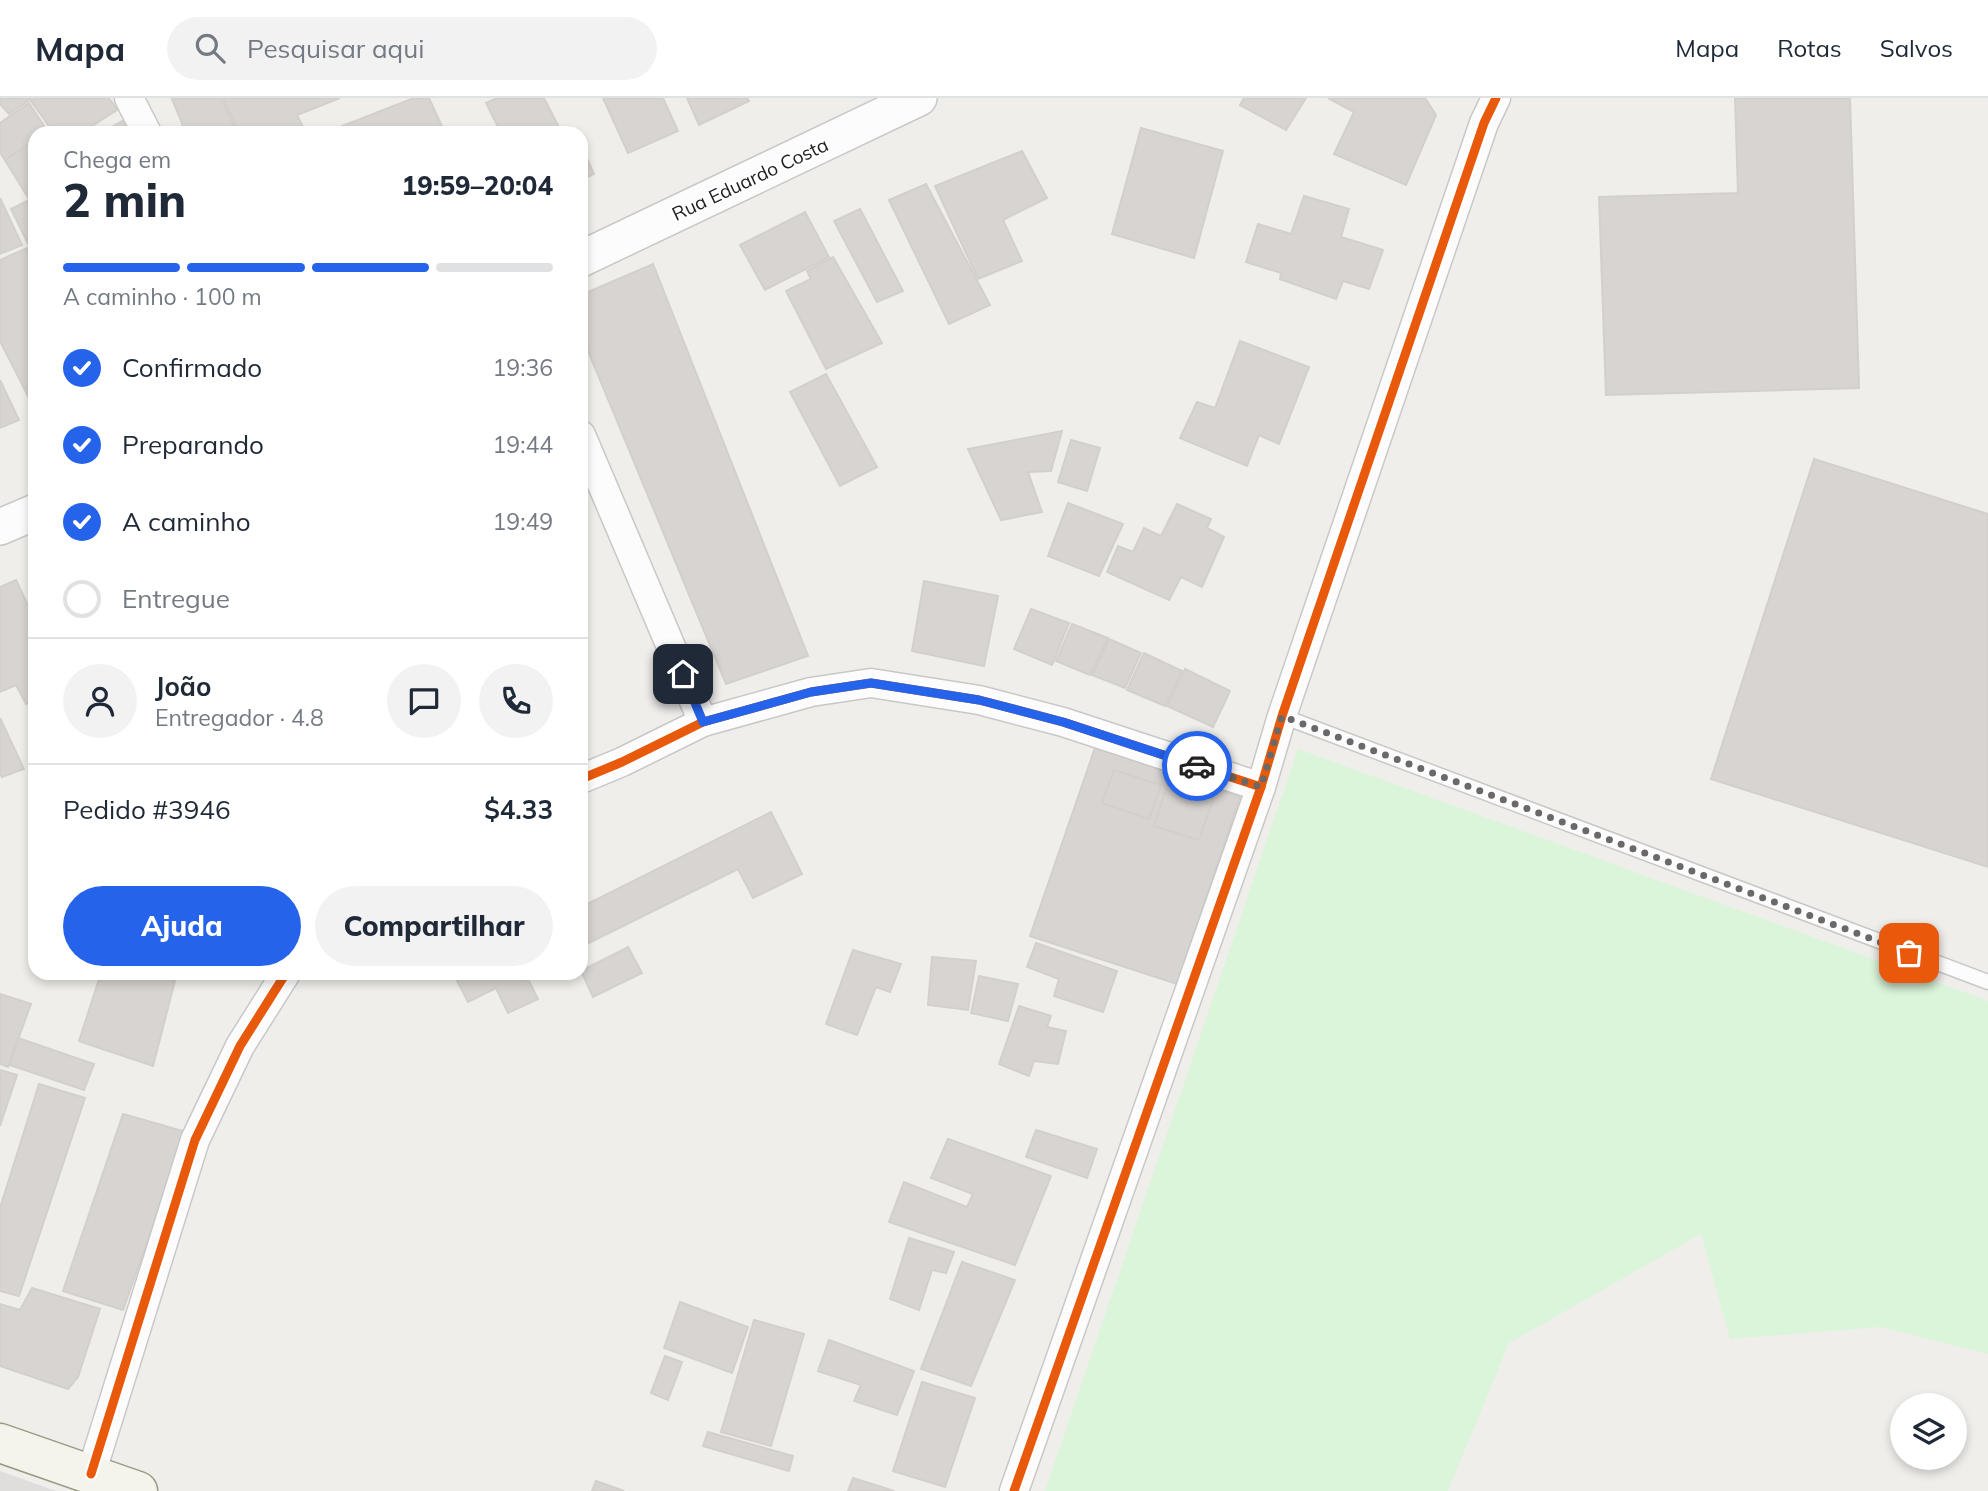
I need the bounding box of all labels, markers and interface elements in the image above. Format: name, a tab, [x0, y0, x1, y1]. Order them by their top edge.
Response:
search box	[167, 17, 657, 80]
text: Mapa	[35, 28, 125, 69]
icon: search	[191, 29, 229, 67]
text: Pesquisar aqui	[247, 32, 424, 65]
text: Mapa	[1675, 33, 1739, 63]
text: Rotas	[1777, 33, 1842, 63]
text: Salvos	[1880, 33, 1953, 63]
street label: Rua Eduardo Costa	[668, 132, 832, 226]
text: Chega em	[63, 145, 171, 174]
text: 19:59–20:04	[402, 169, 553, 202]
text: 2 min	[63, 171, 186, 229]
text: A caminho · 100 m	[63, 282, 262, 311]
icon: check	[63, 349, 101, 387]
text: Confirmado	[122, 351, 262, 384]
text: 19:36	[493, 353, 553, 382]
icon: check	[63, 426, 101, 464]
text: Preparando	[122, 428, 264, 461]
text: 19:44	[493, 430, 553, 459]
icon: check	[63, 503, 101, 541]
text: A caminho	[122, 505, 251, 538]
text: 19:49	[493, 507, 553, 536]
text: Entregue	[122, 582, 230, 615]
pin	[653, 644, 713, 704]
icon: home	[664, 655, 702, 693]
button: person	[63, 664, 137, 738]
button: chat	[387, 664, 461, 738]
button: phone	[479, 664, 553, 738]
text: João	[155, 670, 211, 703]
text: Entregador · 4.8	[155, 703, 324, 732]
courier	[1162, 731, 1232, 801]
icon: car	[1178, 747, 1216, 785]
text: Pedido #3946	[63, 793, 231, 826]
text: $4.33	[484, 793, 553, 826]
button: Ajuda	[63, 886, 301, 966]
button: Compartilhar	[315, 886, 553, 966]
pin	[1879, 923, 1939, 983]
icon: bag	[1890, 934, 1928, 972]
map controls	[1890, 1393, 1967, 1470]
button: layers	[1890, 1393, 1967, 1470]

